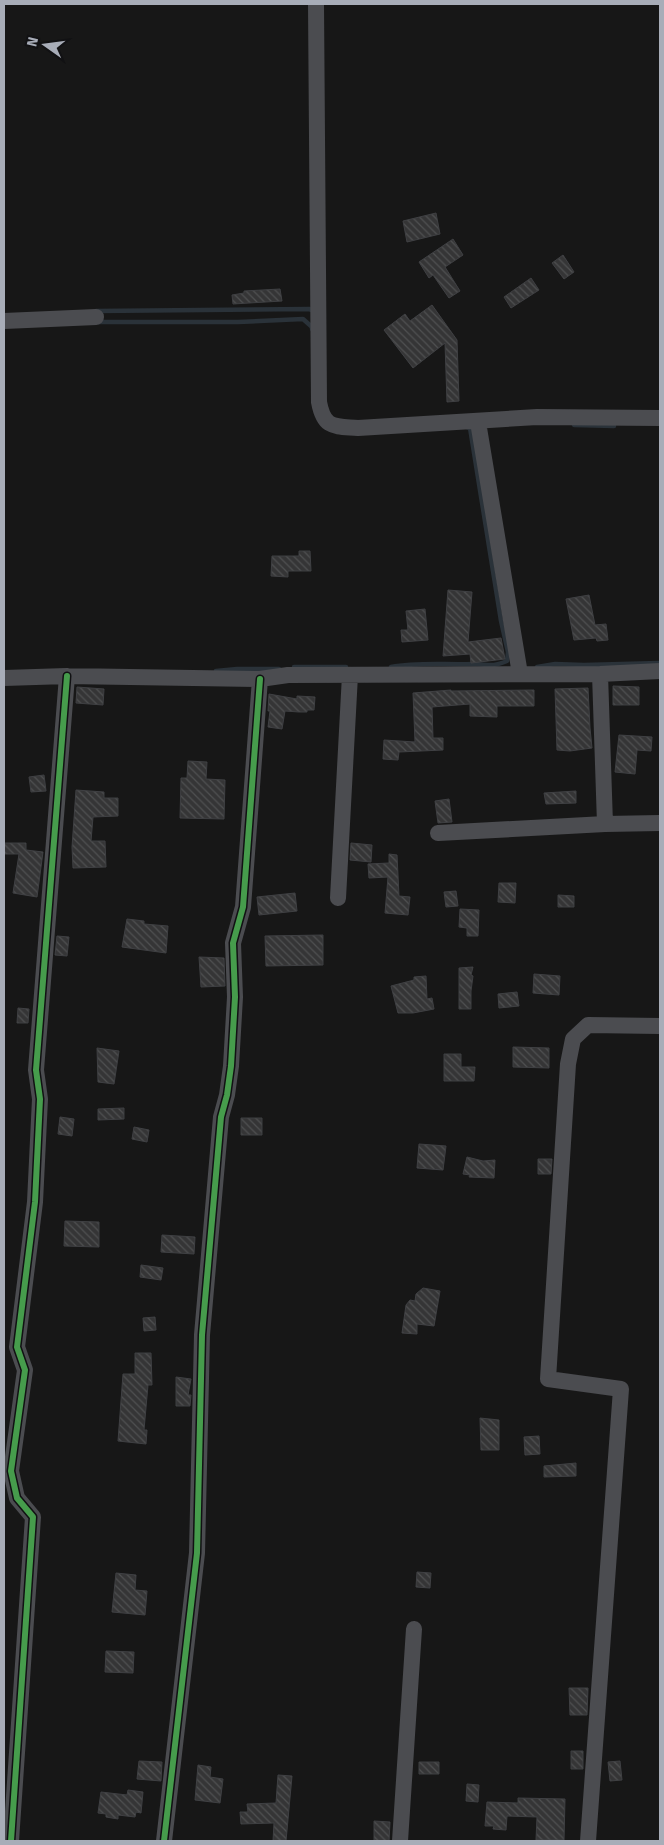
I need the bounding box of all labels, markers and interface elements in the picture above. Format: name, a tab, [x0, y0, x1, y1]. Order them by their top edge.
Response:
north arrow	[20, 20, 70, 70]
text: N	[23, 35, 42, 49]

